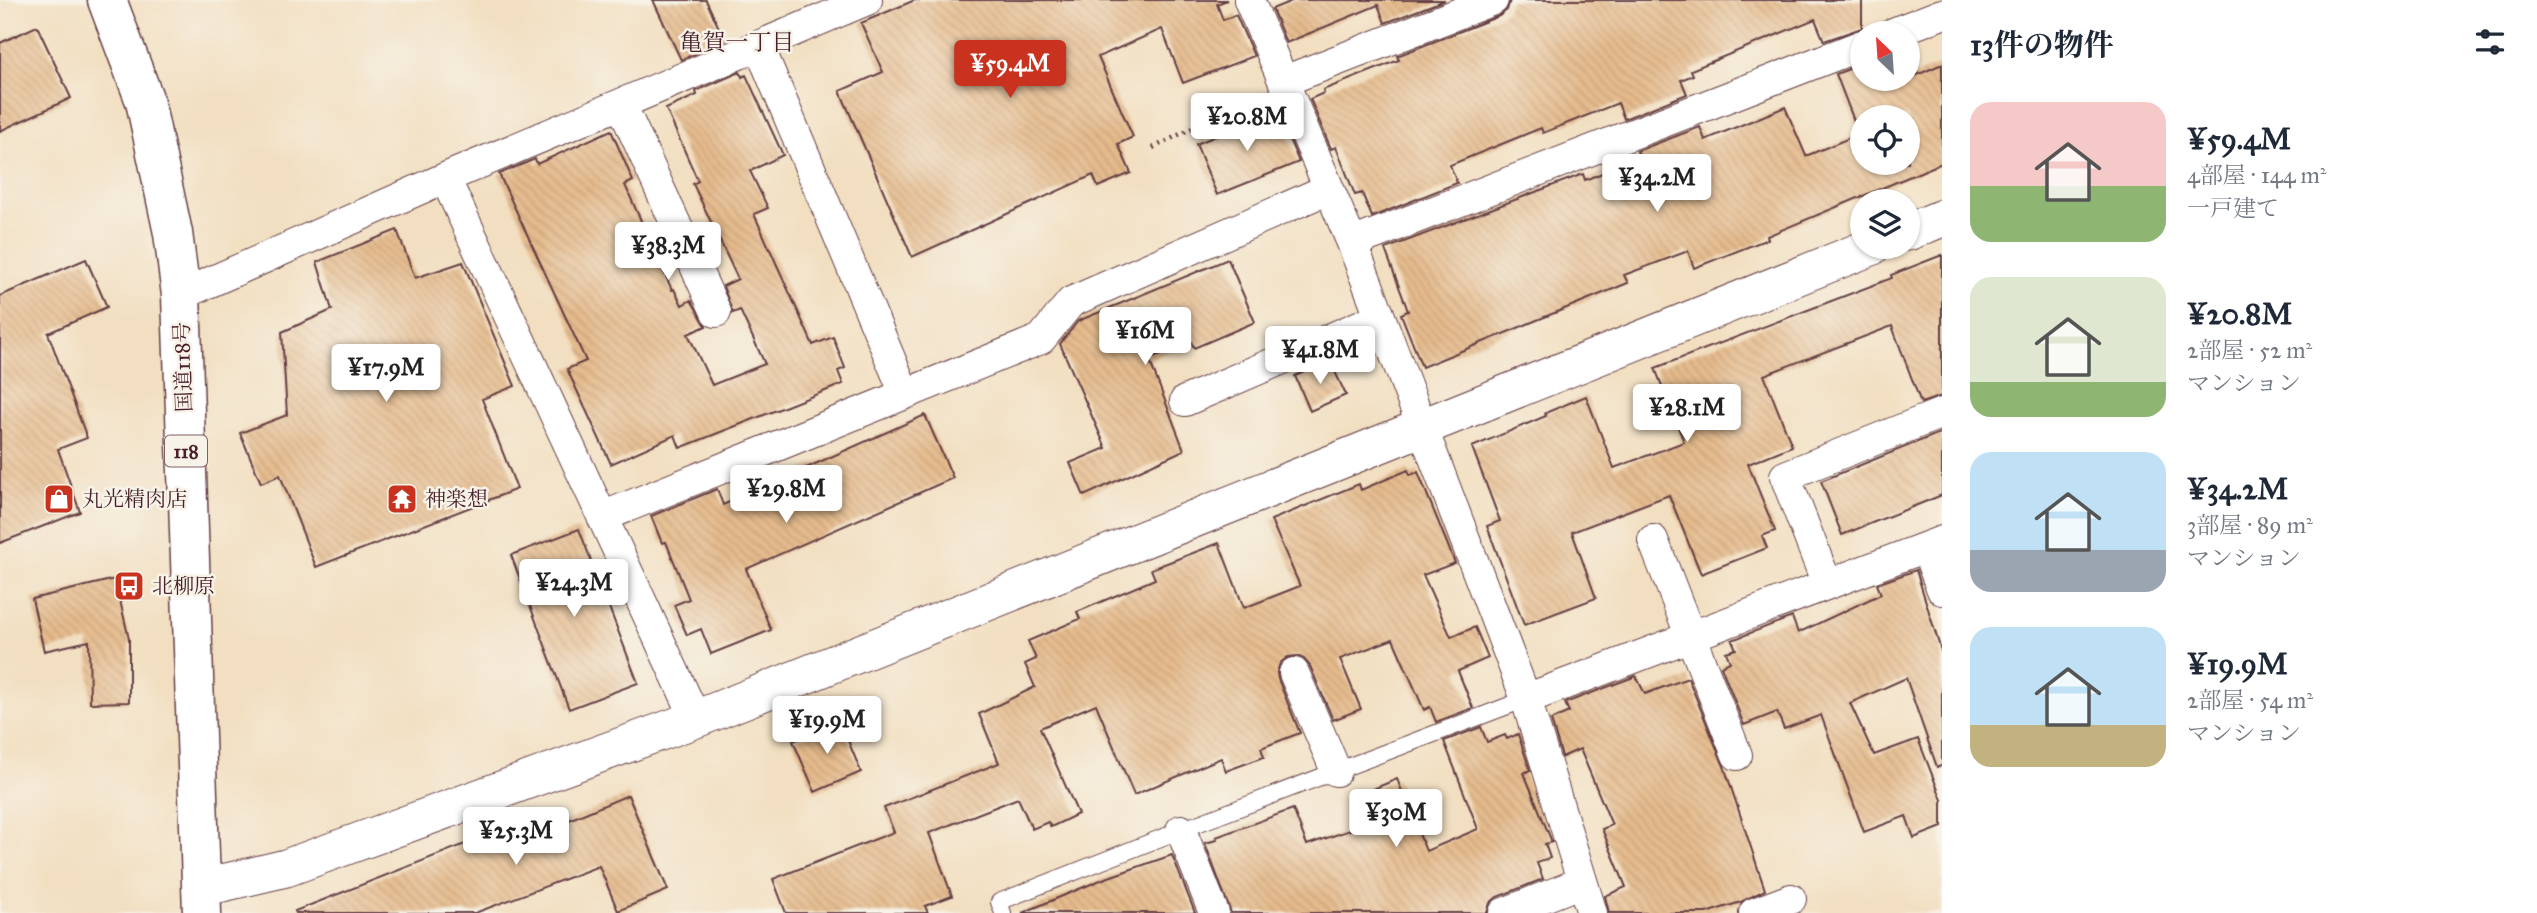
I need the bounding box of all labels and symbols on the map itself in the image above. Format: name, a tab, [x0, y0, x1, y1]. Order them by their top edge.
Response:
north arrow	[1850, 21, 1920, 91]
district label: 亀賀一丁目	[680, 28, 795, 56]
pin: ¥59.4M	[953, 41, 1067, 100]
pin: ¥20.8M	[1190, 94, 1304, 153]
pin: ¥34.2M	[1600, 154, 1714, 214]
pin: ¥38.3M	[611, 222, 725, 282]
pin: ¥16M	[1104, 308, 1186, 367]
street label: 国道118号	[168, 321, 198, 413]
pin: ¥41.8M	[1263, 326, 1377, 386]
pin: ¥17.9M	[329, 344, 443, 404]
pin: ¥28.1M	[1630, 384, 1744, 444]
road number: 118	[165, 436, 207, 466]
pin: ¥29.8M	[729, 466, 843, 525]
shop icon: 丸光精肉店	[42, 482, 76, 516]
temple icon: 神楽想	[385, 482, 419, 516]
place label: 丸光精肉店	[82, 486, 187, 512]
place label: 神楽想	[425, 486, 488, 512]
pin: ¥24.3M	[517, 560, 631, 619]
bus stop icon: 北柳原	[112, 569, 146, 603]
place label: 北柳原	[152, 573, 215, 599]
pin: ¥19.9M	[770, 696, 884, 756]
pin: ¥30M	[1355, 790, 1437, 849]
pin: ¥25.3M	[459, 808, 573, 867]

